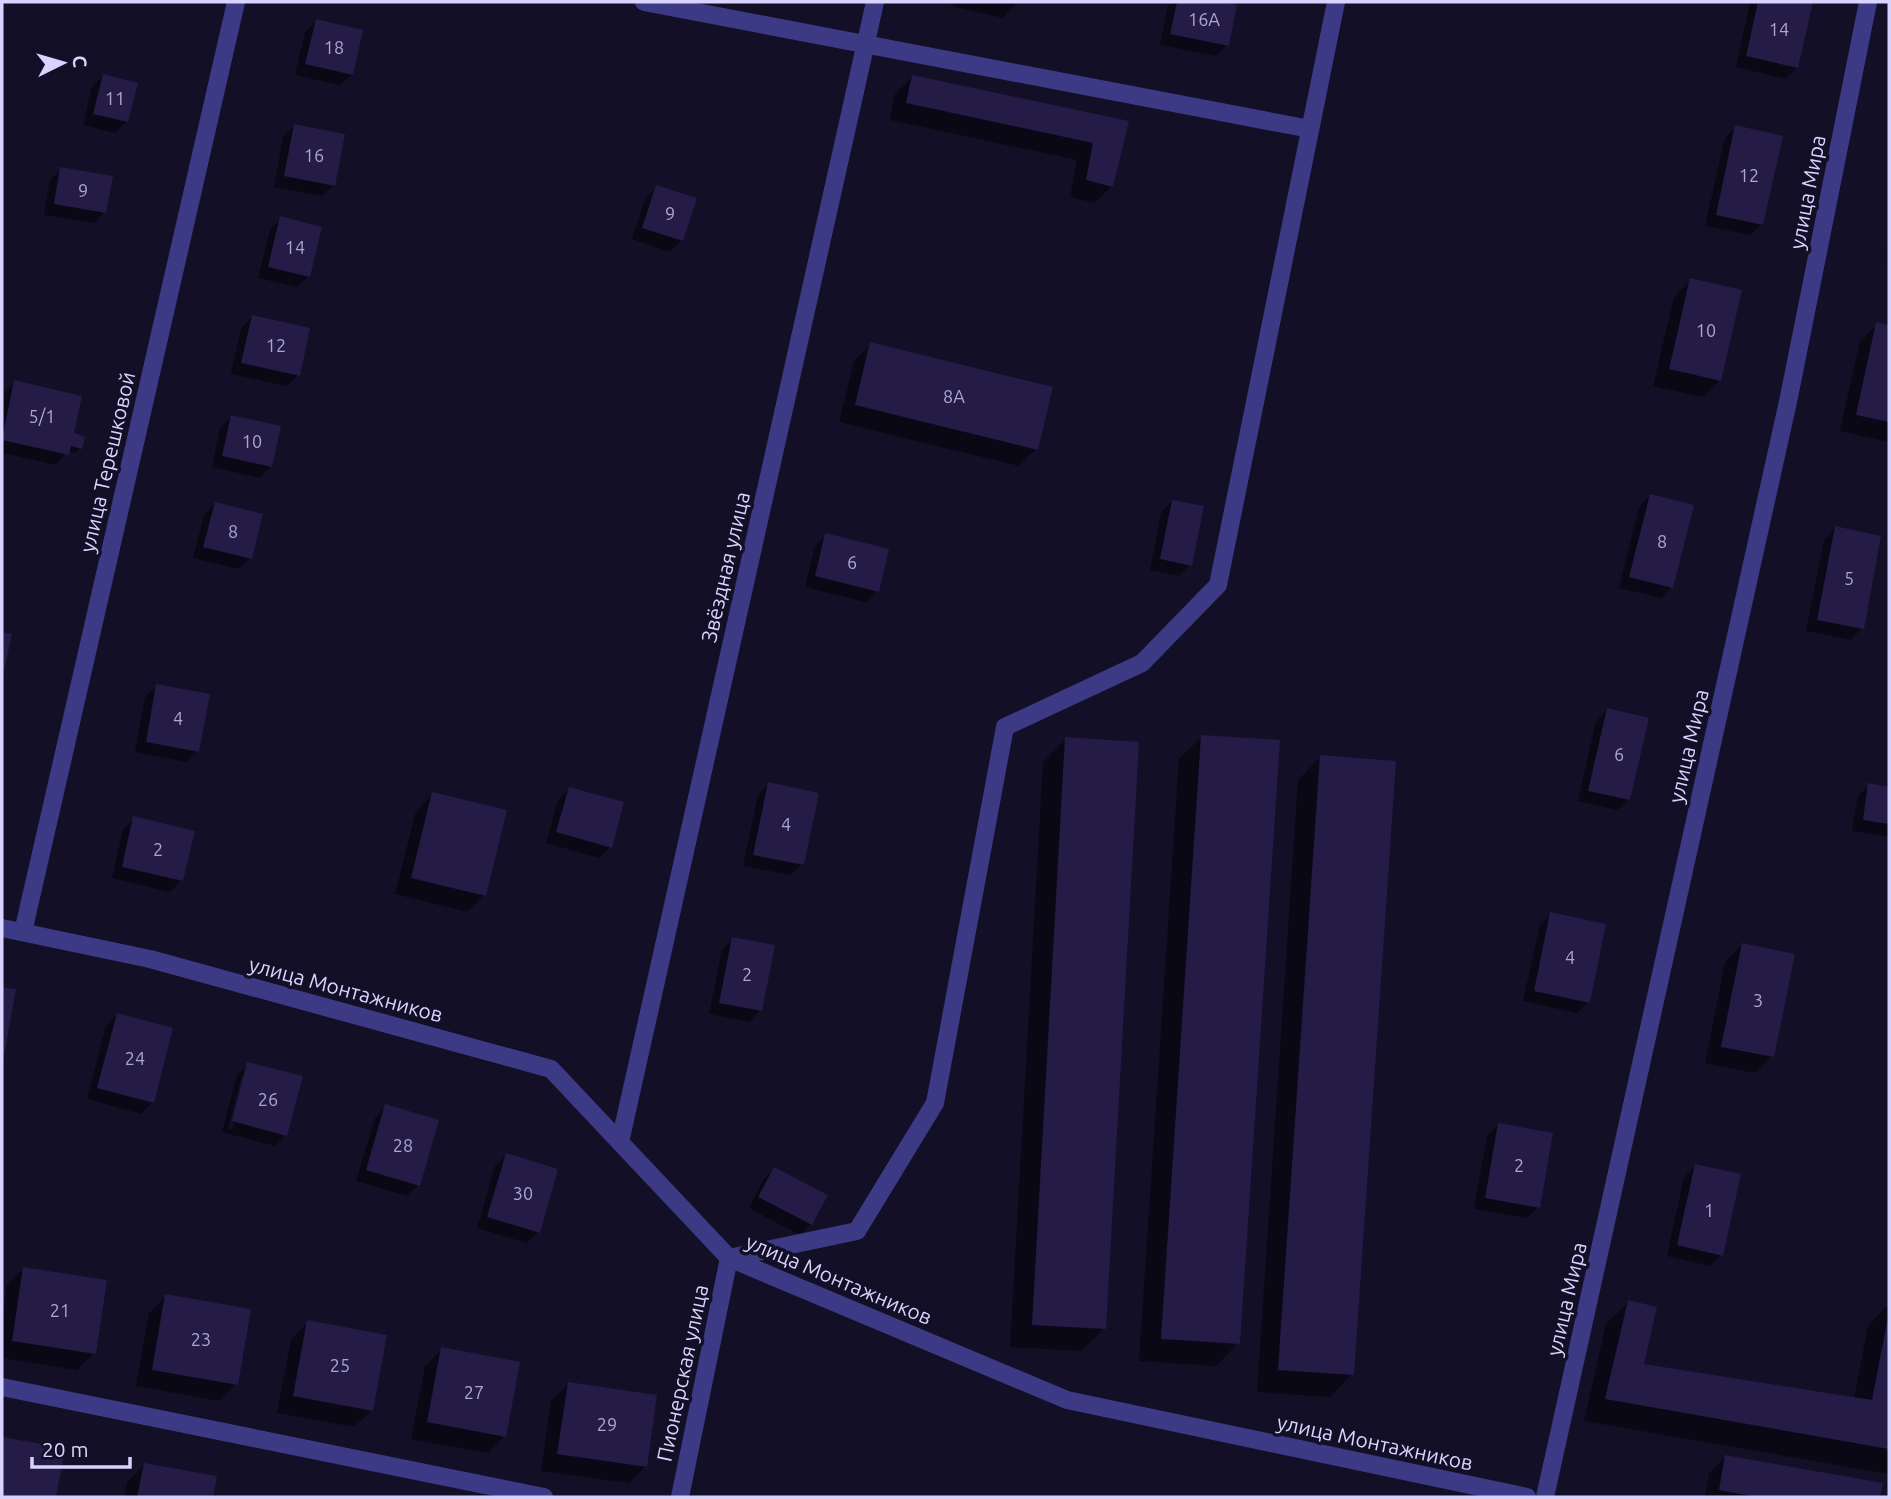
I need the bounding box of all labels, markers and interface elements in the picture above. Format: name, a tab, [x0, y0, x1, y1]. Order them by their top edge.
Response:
house number: 16А	[1188, 9, 1220, 29]
house number: 14	[1769, 19, 1789, 39]
north arrow	[28, 28, 98, 98]
house number: 18	[324, 37, 344, 57]
text: С	[68, 55, 91, 69]
house number: 11	[105, 88, 125, 108]
street label: улица Мира	[1784, 133, 1830, 251]
house number: 16	[304, 145, 324, 165]
house number: 12	[1739, 165, 1759, 185]
house number: 9	[78, 180, 88, 200]
house number: 9	[665, 203, 675, 223]
house number: 14	[285, 237, 305, 257]
house number: 10	[1696, 320, 1716, 340]
house number: 12	[266, 335, 286, 355]
street label: улица Терешковой	[75, 369, 139, 555]
house number: 8А	[943, 386, 965, 406]
house number: 5/1	[29, 406, 55, 426]
house number: 10	[242, 431, 262, 451]
street label: Звёздная улица	[696, 489, 754, 645]
house number: 8	[228, 521, 238, 541]
house number: 8	[1657, 531, 1667, 551]
house number: 6	[847, 552, 857, 572]
house number: 5	[1844, 568, 1854, 588]
street label: улица Мира	[1663, 687, 1713, 805]
house number: 4	[173, 708, 183, 728]
house number: 6	[1614, 744, 1624, 764]
house number: 4	[781, 814, 791, 834]
house number: 2	[153, 839, 163, 859]
house number: 4	[1565, 947, 1575, 967]
street label: улица Монтажников	[246, 952, 446, 1026]
house number: 2	[742, 964, 752, 984]
house number: 3	[1753, 990, 1763, 1010]
house number: 24	[125, 1048, 145, 1068]
house number: 26	[258, 1089, 278, 1109]
house number: 28	[393, 1135, 413, 1155]
house number: 2	[1514, 1155, 1524, 1175]
house number: 30	[513, 1183, 533, 1203]
house number: 1	[1704, 1200, 1714, 1220]
street label: улица Монтажников	[742, 1229, 936, 1329]
street label: улица Мира	[1541, 1240, 1591, 1358]
street label: Пионерская улица	[652, 1282, 712, 1464]
house number: 21	[50, 1300, 70, 1320]
house number: 23	[191, 1329, 211, 1349]
house number: 25	[330, 1355, 350, 1375]
house number: 27	[464, 1382, 484, 1402]
street label: улица Монтажников	[1275, 1409, 1475, 1475]
house number: 29	[597, 1414, 617, 1434]
scale bar	[32, 1426, 130, 1470]
text: 20 m	[42, 1437, 89, 1461]

